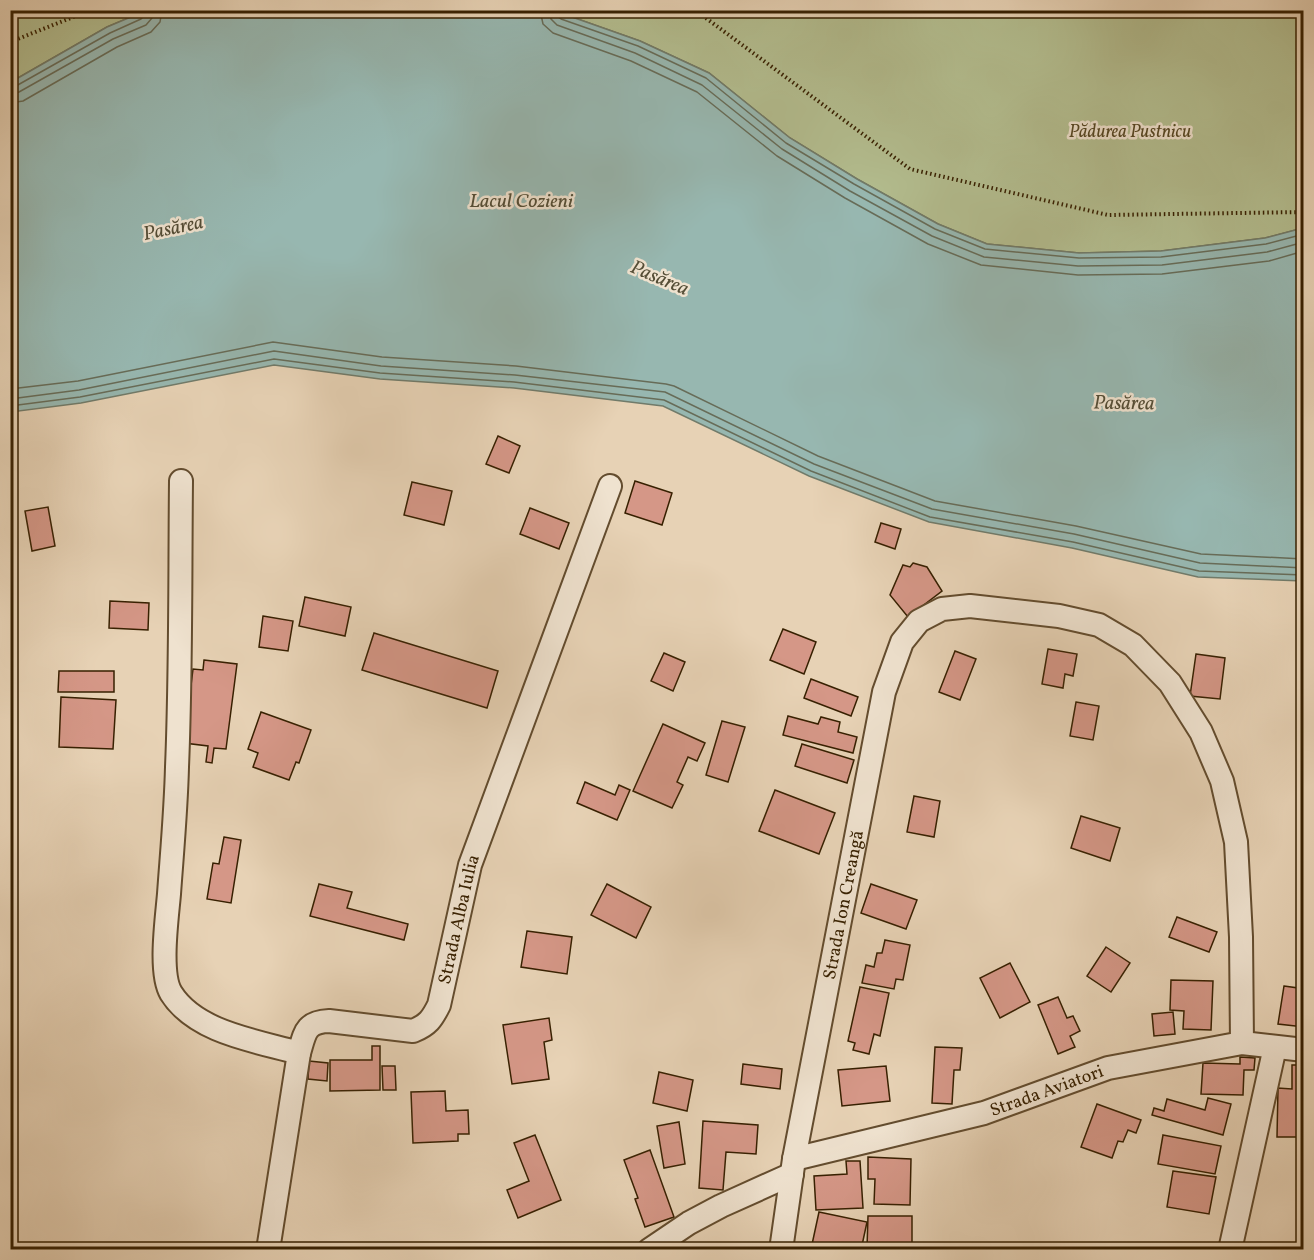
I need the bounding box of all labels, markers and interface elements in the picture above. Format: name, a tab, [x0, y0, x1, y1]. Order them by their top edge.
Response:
park label: Pădurea Pustnicu	[1069, 120, 1191, 145]
water label: Lacul Cozieni	[469, 188, 574, 216]
water label: Pasărea	[141, 209, 206, 249]
water label: Pasărea	[626, 254, 693, 304]
water label: Pasărea	[1093, 389, 1155, 419]
street label: Strada Ion Creangă	[818, 828, 871, 982]
street label: Strada Alba Iulia	[433, 851, 487, 987]
street label: Strada Aviatori	[987, 1060, 1107, 1124]

